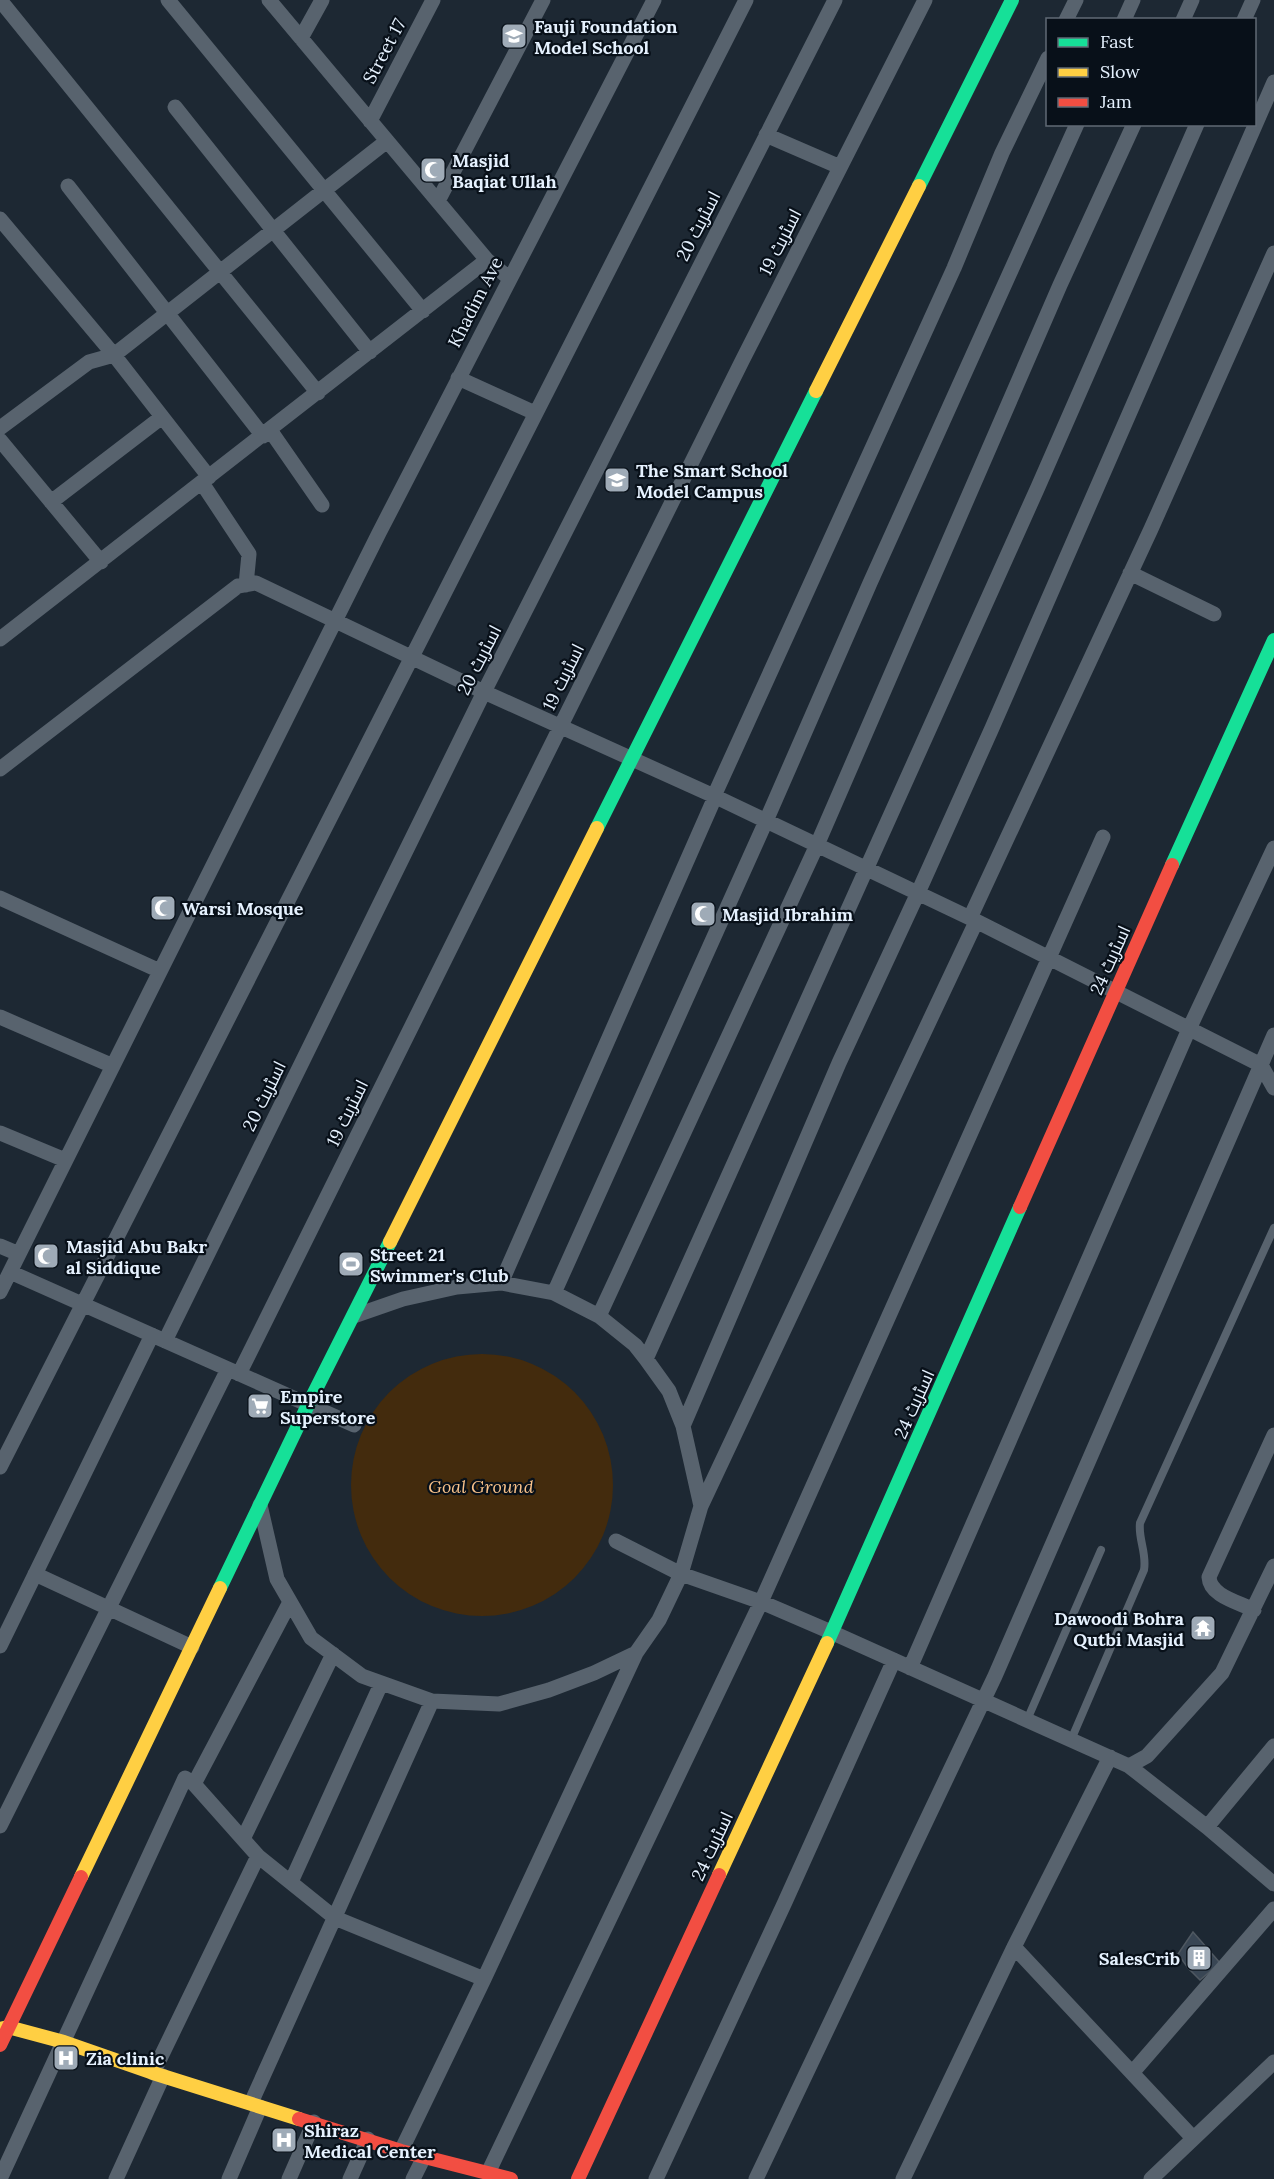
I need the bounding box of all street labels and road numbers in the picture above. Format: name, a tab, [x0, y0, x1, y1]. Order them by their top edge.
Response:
street label: Street 17	[357, 14, 411, 88]
street label: اسٹریٹ 20	[671, 187, 725, 265]
street label: اسٹریٹ 19	[753, 205, 807, 279]
street label: Khadim Ave	[442, 253, 508, 351]
street label: اسٹریٹ 20	[452, 621, 506, 699]
street label: اسٹریٹ 19	[537, 640, 589, 714]
street label: اسٹریٹ 24	[1085, 922, 1135, 998]
street label: اسٹریٹ 20	[237, 1057, 291, 1135]
street label: اسٹریٹ 19	[321, 1076, 373, 1150]
street label: اسٹریٹ 24	[889, 1366, 939, 1442]
street label: اسٹریٹ 24	[686, 1808, 738, 1884]

